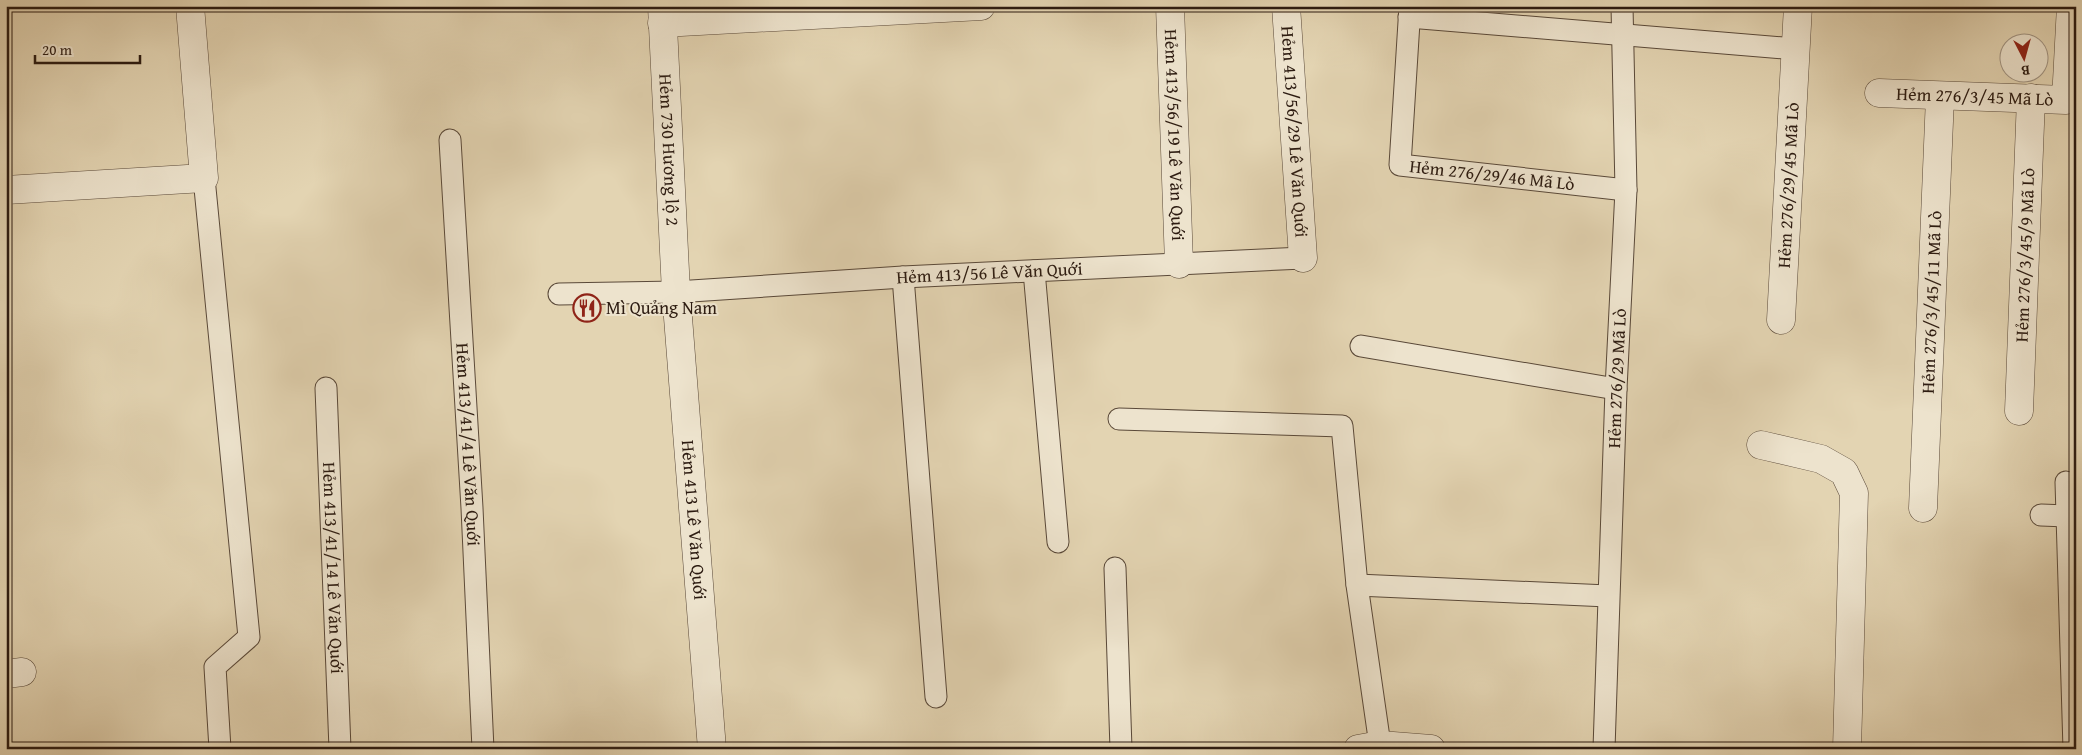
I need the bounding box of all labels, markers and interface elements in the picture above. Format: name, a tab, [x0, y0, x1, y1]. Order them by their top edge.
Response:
street label: Hẻm 413/56/29 Lê Văn Quới	[1274, 25, 1316, 238]
street label: Hẻm 413/56/19 Lê Văn Quới	[1158, 28, 1192, 241]
scale bar	[35, 32, 140, 64]
north arrow	[2000, 32, 2050, 82]
text: 20 m	[42, 39, 73, 60]
text: B	[2020, 61, 2031, 81]
street label: Hẻm 730 Hương lộ 2	[652, 73, 687, 227]
street label: Hẻm 276/3/45 Mã Lò	[1896, 80, 2054, 113]
street label: Hẻm 276/29/45 Mã Lò	[1770, 102, 1806, 269]
street label: Hẻm 276/29/46 Mã Lò	[1408, 152, 1576, 197]
street label: Hẻm 276/3/45/9 Mã Lò	[2008, 167, 2041, 343]
street label: Hẻm 276/3/45/11 Mã Lò	[1914, 210, 1948, 394]
street label: Hẻm 413/56 Lê Văn Quới	[895, 254, 1083, 290]
restaurant icon: Mì Quảng Nam	[572, 293, 602, 323]
place label: Mì Quảng Nam	[606, 294, 717, 321]
street label: Hẻm 276/29 Mã Lò	[1600, 308, 1633, 449]
street label: Hẻm 413/41/4 Lê Văn Quới	[449, 342, 488, 547]
street label: Hẻm 413 Lê Văn Quới	[675, 439, 714, 601]
street label: Hẻm 413/41/14 Lê Văn Quới	[316, 461, 351, 674]

